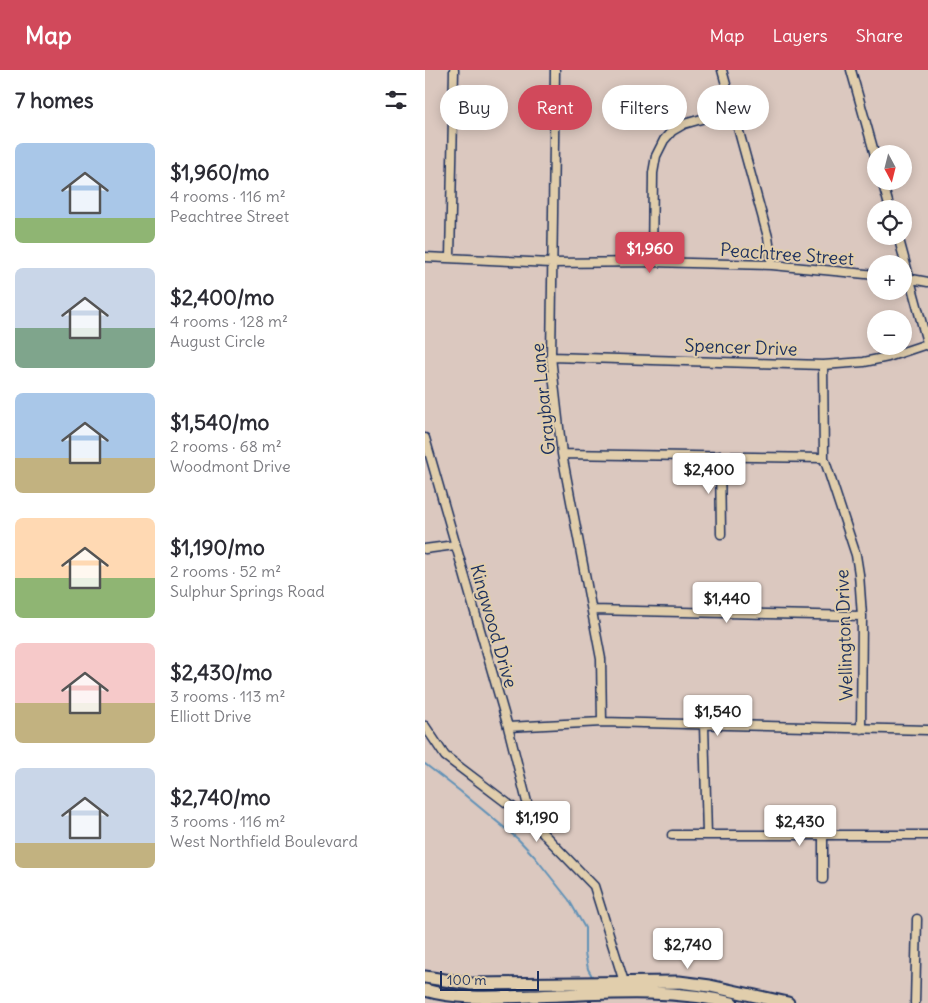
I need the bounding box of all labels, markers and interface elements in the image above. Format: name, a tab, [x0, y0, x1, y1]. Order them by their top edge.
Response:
text: Map	[25, 20, 72, 50]
text: Map	[709, 24, 744, 47]
text: Layers	[772, 24, 828, 47]
text: Share	[856, 24, 903, 47]
chip: Buy	[440, 85, 508, 130]
chip: Rent	[518, 85, 592, 130]
chip: Filters	[602, 85, 687, 130]
chip: New	[697, 85, 769, 130]
icon: filters	[382, 86, 410, 114]
text: 7 homes	[15, 87, 94, 114]
north arrow	[867, 145, 913, 190]
map controls	[867, 145, 912, 355]
text: $1,960/mo	[170, 159, 269, 186]
icon: home	[55, 163, 115, 223]
text: 4 rooms · 116 m²	[170, 186, 286, 206]
button: locate	[867, 200, 912, 245]
text: Peachtree Street	[170, 206, 289, 226]
pin: $1,960	[609, 232, 691, 274]
text: $1,960	[626, 238, 674, 258]
street label: Peachtree Street	[719, 238, 855, 270]
button: +	[867, 255, 912, 300]
text: $2,400/mo	[170, 284, 274, 311]
icon: home	[55, 288, 115, 348]
button: −	[867, 310, 912, 355]
text: 4 rooms · 128 m²	[170, 311, 288, 331]
text: August Circle	[170, 331, 265, 351]
street label: Spencer Drive	[684, 334, 798, 360]
street label: Graybar Lane	[526, 342, 560, 456]
text: $1,540/mo	[170, 409, 269, 436]
icon: home	[55, 413, 115, 473]
text: 2 rooms · 68 m²	[170, 436, 282, 456]
pin: $2,400	[668, 452, 750, 495]
text: Woodmont Drive	[170, 456, 291, 476]
text: $2,400	[684, 459, 735, 479]
text: $1,190/mo	[170, 534, 265, 561]
icon: home	[55, 538, 115, 598]
text: 2 rooms · 52 m²	[170, 561, 281, 581]
street label: Kingwood Drive	[465, 562, 523, 690]
street label: Wellington Drive	[830, 569, 858, 701]
text: Sulphur Springs Road	[170, 581, 325, 601]
pin: $1,440	[686, 582, 768, 624]
text: $1,440	[703, 588, 751, 608]
text: $2,430/mo	[170, 659, 272, 686]
icon: home	[55, 663, 115, 723]
text: 3 rooms · 113 m²	[170, 686, 285, 706]
pin: $1,540	[677, 694, 759, 737]
text: $1,540	[694, 701, 742, 721]
text: Elliott Drive	[170, 706, 251, 726]
text: $2,740/mo	[170, 784, 271, 811]
icon: home	[55, 788, 115, 848]
pin: $1,190	[496, 800, 578, 843]
pin: $2,430	[759, 804, 841, 847]
text: $1,190	[515, 807, 559, 827]
text: 3 rooms · 116 m²	[170, 811, 286, 831]
text: $2,430	[775, 811, 825, 831]
text: West Northfield Boulevard	[170, 831, 358, 851]
pin: $2,740	[647, 928, 729, 970]
text: $2,740	[664, 934, 712, 954]
scale bar	[440, 968, 539, 991]
text: 100 m	[447, 971, 487, 989]

